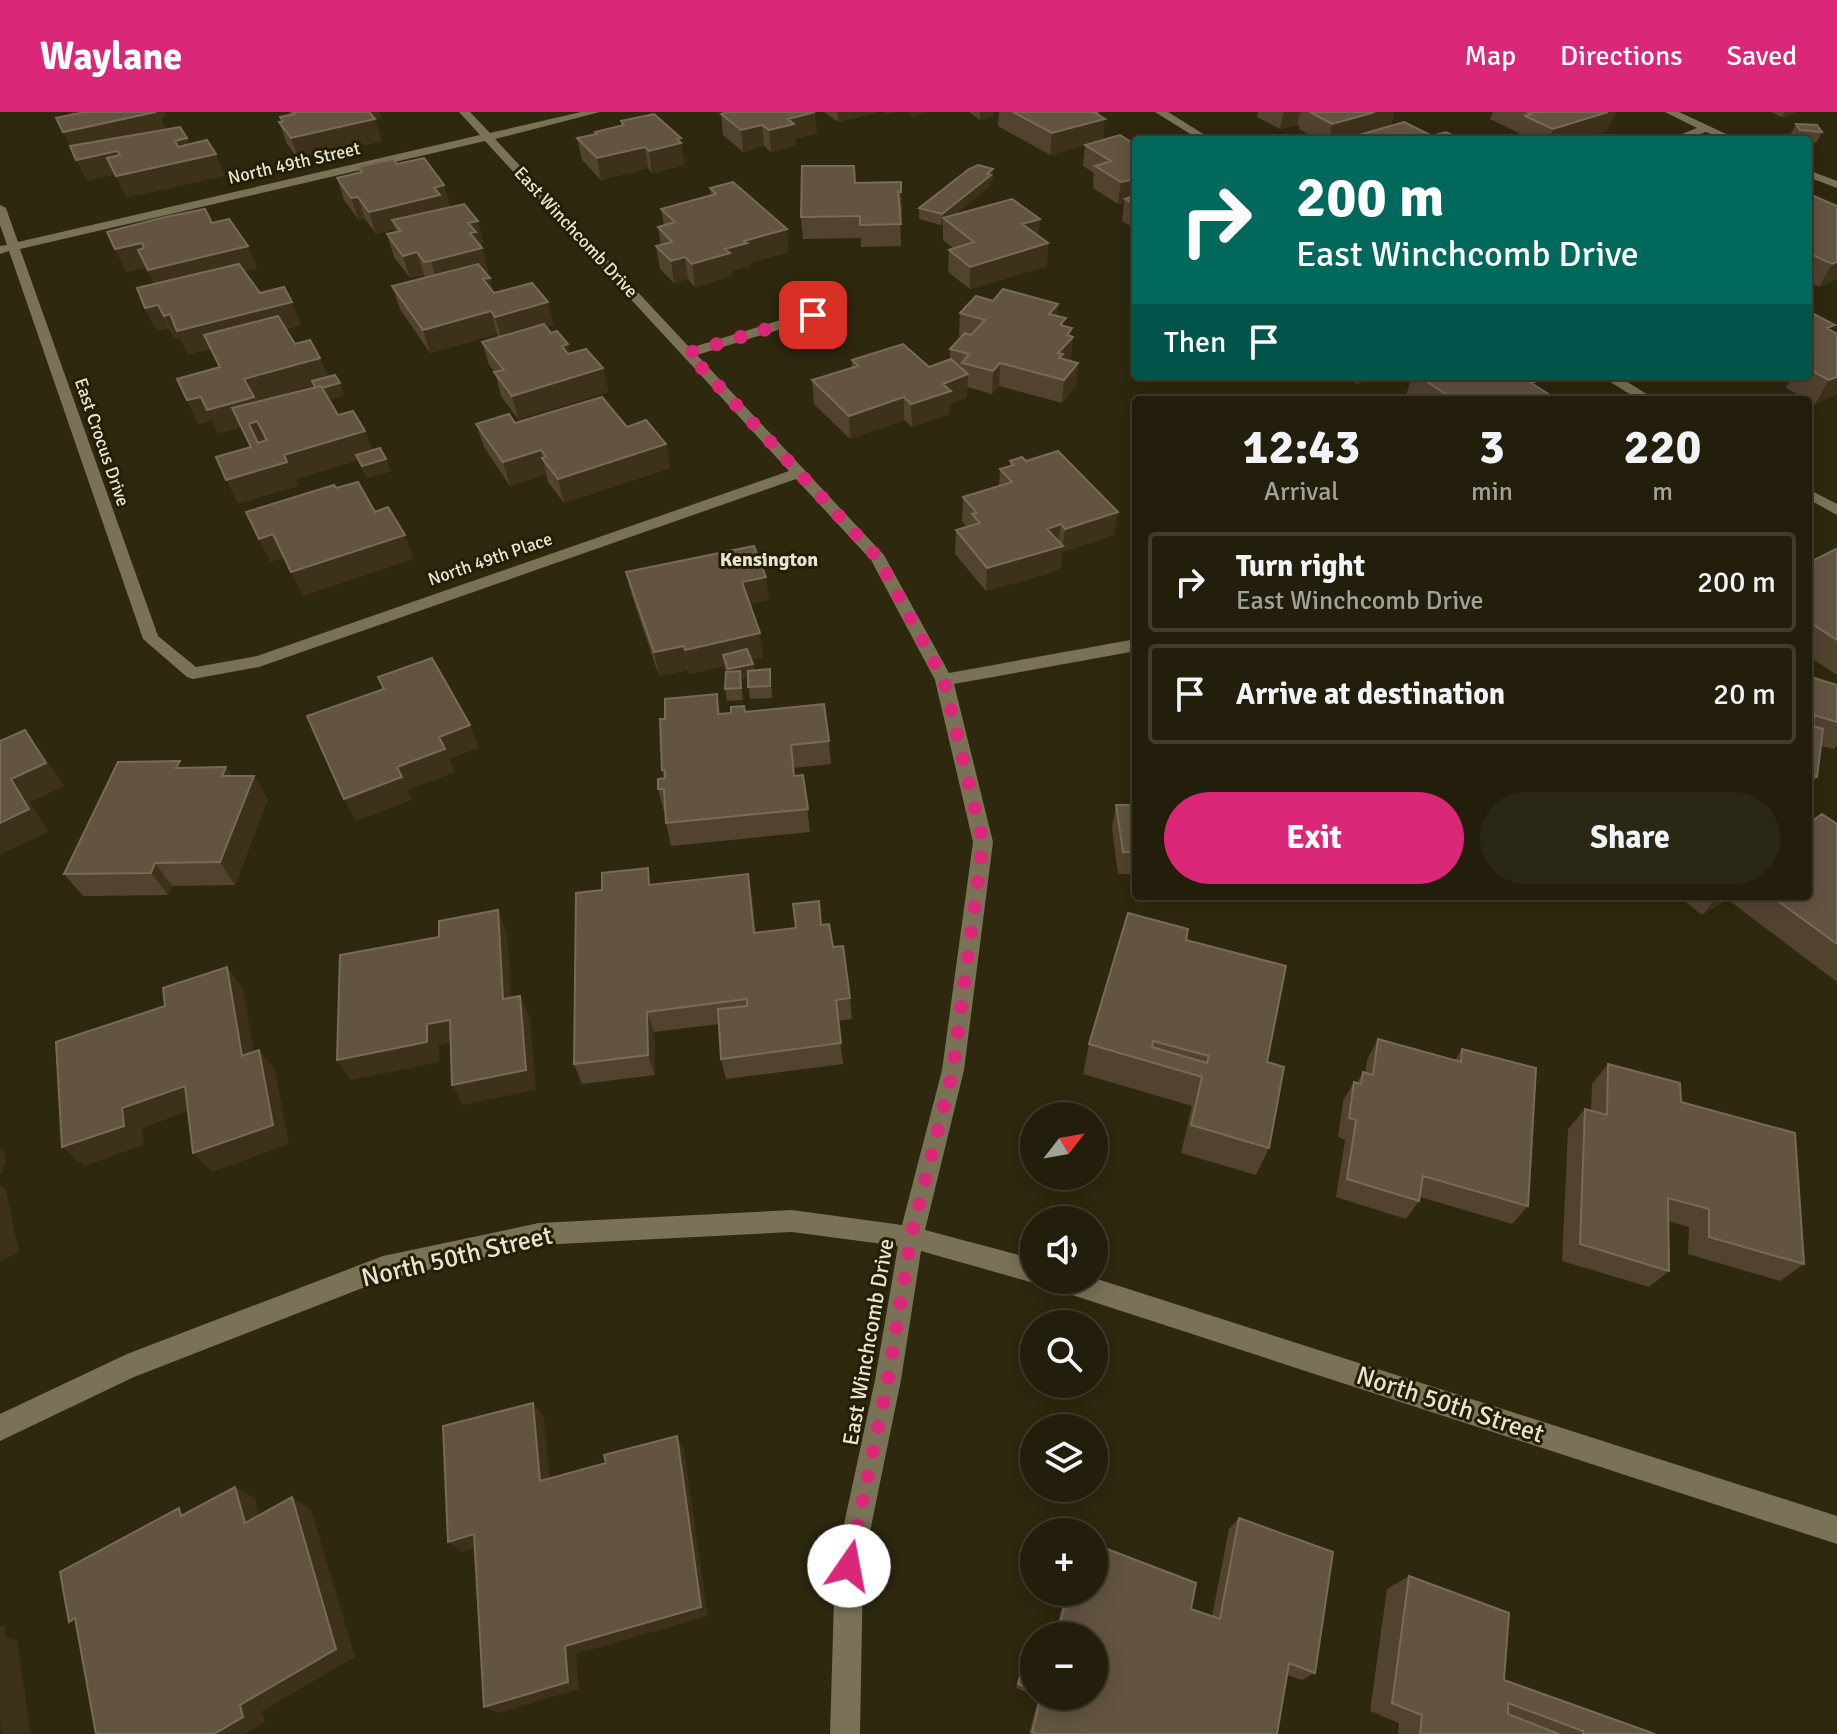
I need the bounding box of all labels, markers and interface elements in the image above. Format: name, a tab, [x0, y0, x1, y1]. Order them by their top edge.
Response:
text: Waylane	[40, 33, 182, 80]
text: Map	[1464, 39, 1516, 73]
text: Directions	[1560, 39, 1682, 73]
text: Saved	[1726, 39, 1797, 73]
street label: North 49th Street	[226, 137, 362, 189]
street label: East Winchcomb Drive	[510, 162, 642, 302]
text: 200 m	[1296, 163, 1444, 232]
icon: right	[1164, 168, 1268, 272]
text: East Winchcomb Drive	[1296, 232, 1639, 277]
pin	[779, 281, 847, 349]
icon: arrive	[791, 293, 835, 337]
icon: arrive	[1242, 320, 1286, 364]
text: Then	[1164, 324, 1226, 361]
street label: East Crocus Drive	[70, 375, 134, 509]
text: 12:43	[1243, 418, 1360, 477]
text: 3	[1479, 418, 1505, 477]
text: 220	[1624, 418, 1701, 477]
text: Arrival	[1264, 476, 1339, 508]
text: min	[1471, 476, 1513, 508]
text: m	[1652, 476, 1673, 508]
street label: North 49th Place	[425, 527, 555, 591]
district label: Kensington	[720, 547, 818, 572]
text: Turn right	[1236, 548, 1365, 585]
icon: right	[1168, 560, 1212, 604]
text: 200 m	[1697, 564, 1776, 601]
text: East Winchcomb Drive	[1236, 585, 1484, 617]
icon: arrive	[1168, 672, 1212, 716]
text: Arrive at destination	[1236, 676, 1505, 713]
text: 20 m	[1713, 676, 1776, 713]
button: Exit	[1164, 792, 1464, 884]
button: Share	[1480, 792, 1780, 884]
north arrow	[1020, 1102, 1108, 1190]
map controls	[1020, 1102, 1108, 1710]
button: sound	[1020, 1206, 1108, 1294]
street label: North 50th Street	[358, 1219, 556, 1295]
street label: East Winchcomb Drive	[837, 1236, 899, 1448]
button: search	[1020, 1310, 1108, 1398]
street label: North 50th Street	[1352, 1360, 1548, 1450]
button: layers	[1020, 1414, 1108, 1502]
button: +	[1020, 1518, 1108, 1606]
position arrow	[807, 1524, 891, 1608]
button: −	[1020, 1622, 1108, 1710]

